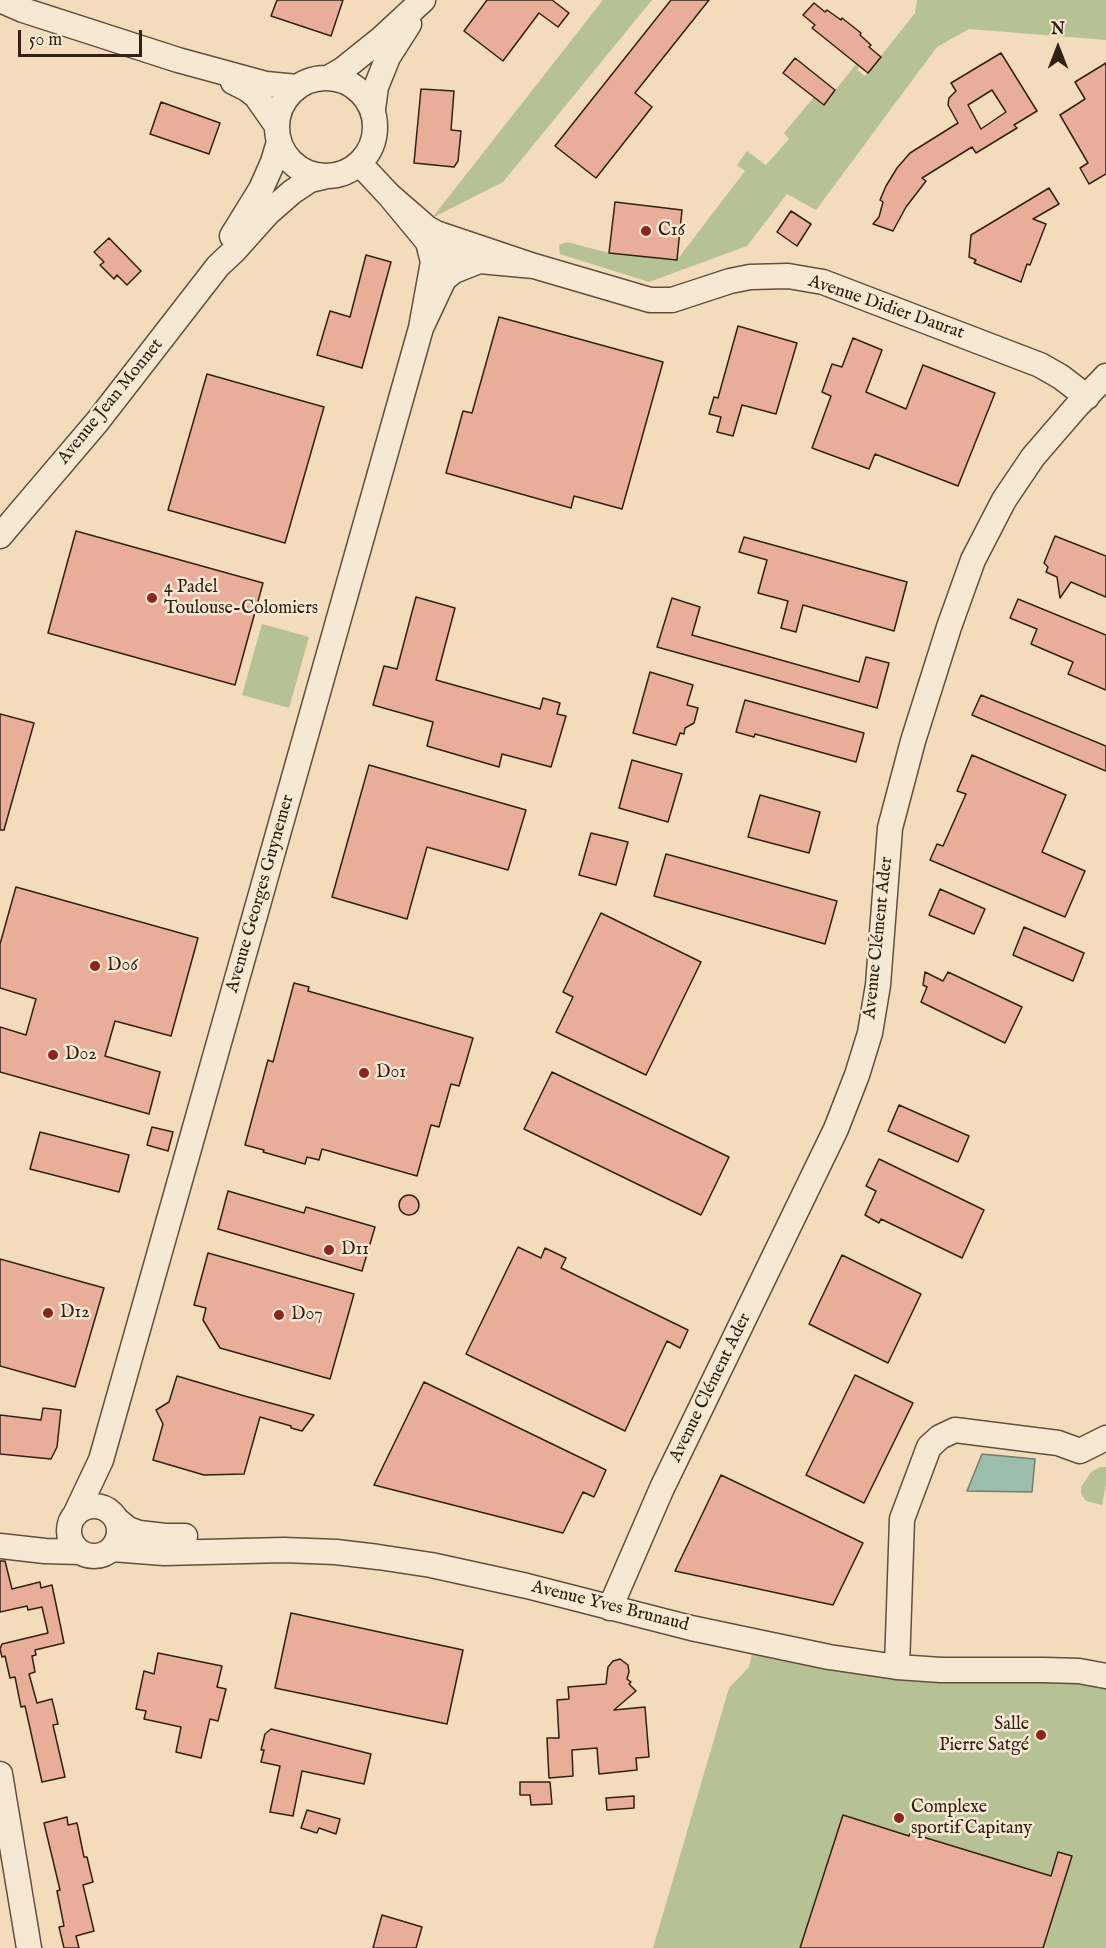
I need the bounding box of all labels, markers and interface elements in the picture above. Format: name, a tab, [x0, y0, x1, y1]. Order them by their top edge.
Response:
scale bar	[21, 18, 146, 56]
north arrow	[1028, 18, 1088, 78]
text: N	[1051, 20, 1065, 40]
text: 50 m	[29, 29, 62, 52]
place label: C16	[658, 220, 685, 242]
marker: C16	[639, 224, 653, 238]
street label: Avenue Didier Daurat	[805, 271, 967, 345]
street label: Avenue Jean Monnet	[54, 335, 168, 469]
place label: 4 Padel Toulouse-Colomiers	[164, 577, 318, 620]
marker: 4 Padel Toulouse-Colomiers	[145, 591, 159, 605]
street label: Avenue Georges Guynemer	[222, 792, 300, 996]
street label: Avenue Clément Ader	[860, 856, 898, 1020]
place label: D06	[107, 955, 138, 977]
marker: D06	[88, 959, 102, 973]
place label: D02	[65, 1044, 97, 1066]
marker: D02	[46, 1048, 60, 1062]
place label: D01	[376, 1062, 406, 1084]
marker: D01	[357, 1066, 371, 1080]
place label: D11	[341, 1239, 369, 1261]
marker: D11	[322, 1243, 336, 1257]
place label: D12	[60, 1302, 90, 1324]
place label: D07	[291, 1304, 323, 1326]
marker: D12	[41, 1306, 55, 1320]
marker: D07	[272, 1308, 286, 1322]
street label: Avenue Clément Ader	[666, 1310, 756, 1466]
street label: Avenue Yves Brunaud	[529, 1577, 691, 1637]
place label: Salle Pierre Satgé	[939, 1714, 1029, 1756]
marker: Salle Pierre Satgé	[1034, 1728, 1048, 1742]
place label: Complexe sportif Capitany	[911, 1797, 1032, 1840]
marker: Complexe sportif Capitany	[892, 1811, 906, 1825]

